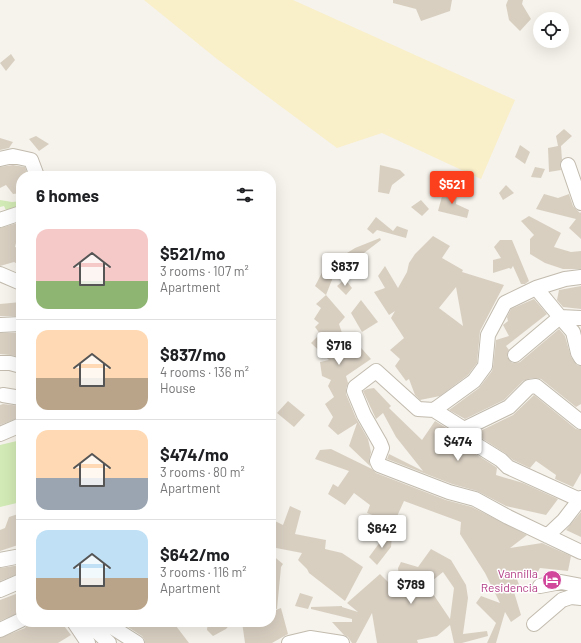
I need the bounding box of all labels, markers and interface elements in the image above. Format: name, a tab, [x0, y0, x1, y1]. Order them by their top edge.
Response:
map controls	[533, 12, 569, 48]
button: locate	[533, 12, 569, 48]
pin: $521	[428, 171, 476, 205]
text: $521	[439, 176, 465, 192]
icon: filters	[234, 184, 256, 206]
text: 6 homes	[36, 185, 99, 205]
text: $521/mo	[160, 243, 225, 263]
icon: home	[68, 245, 116, 293]
pin: $837	[321, 253, 369, 287]
text: $837	[331, 258, 359, 274]
text: 3 rooms · 107 m²	[160, 263, 249, 279]
text: Apartment	[160, 279, 221, 295]
pin: $716	[315, 332, 363, 366]
text: $716	[326, 337, 352, 353]
text: $837/mo	[160, 344, 226, 364]
icon: home	[68, 346, 116, 394]
text: 4 rooms · 136 m²	[160, 364, 249, 380]
text: House	[160, 380, 196, 396]
pin: $474	[434, 428, 482, 462]
text: $474	[444, 433, 472, 449]
text: $474/mo	[160, 444, 229, 464]
icon: home	[68, 446, 116, 494]
text: 3 rooms · 80 m²	[160, 464, 245, 480]
text: Apartment	[160, 480, 221, 496]
pin: $642	[358, 515, 406, 549]
text: $642	[367, 520, 397, 536]
text: $642/mo	[160, 544, 230, 564]
icon: home	[68, 546, 116, 594]
text: 3 rooms · 116 m²	[160, 564, 247, 580]
place label: Vannilla Residencia	[481, 566, 538, 594]
hotel icon: Vannilla Residencia	[541, 569, 563, 591]
pin: $789	[387, 571, 435, 605]
text: $789	[397, 576, 425, 592]
text: Apartment	[160, 580, 221, 596]

